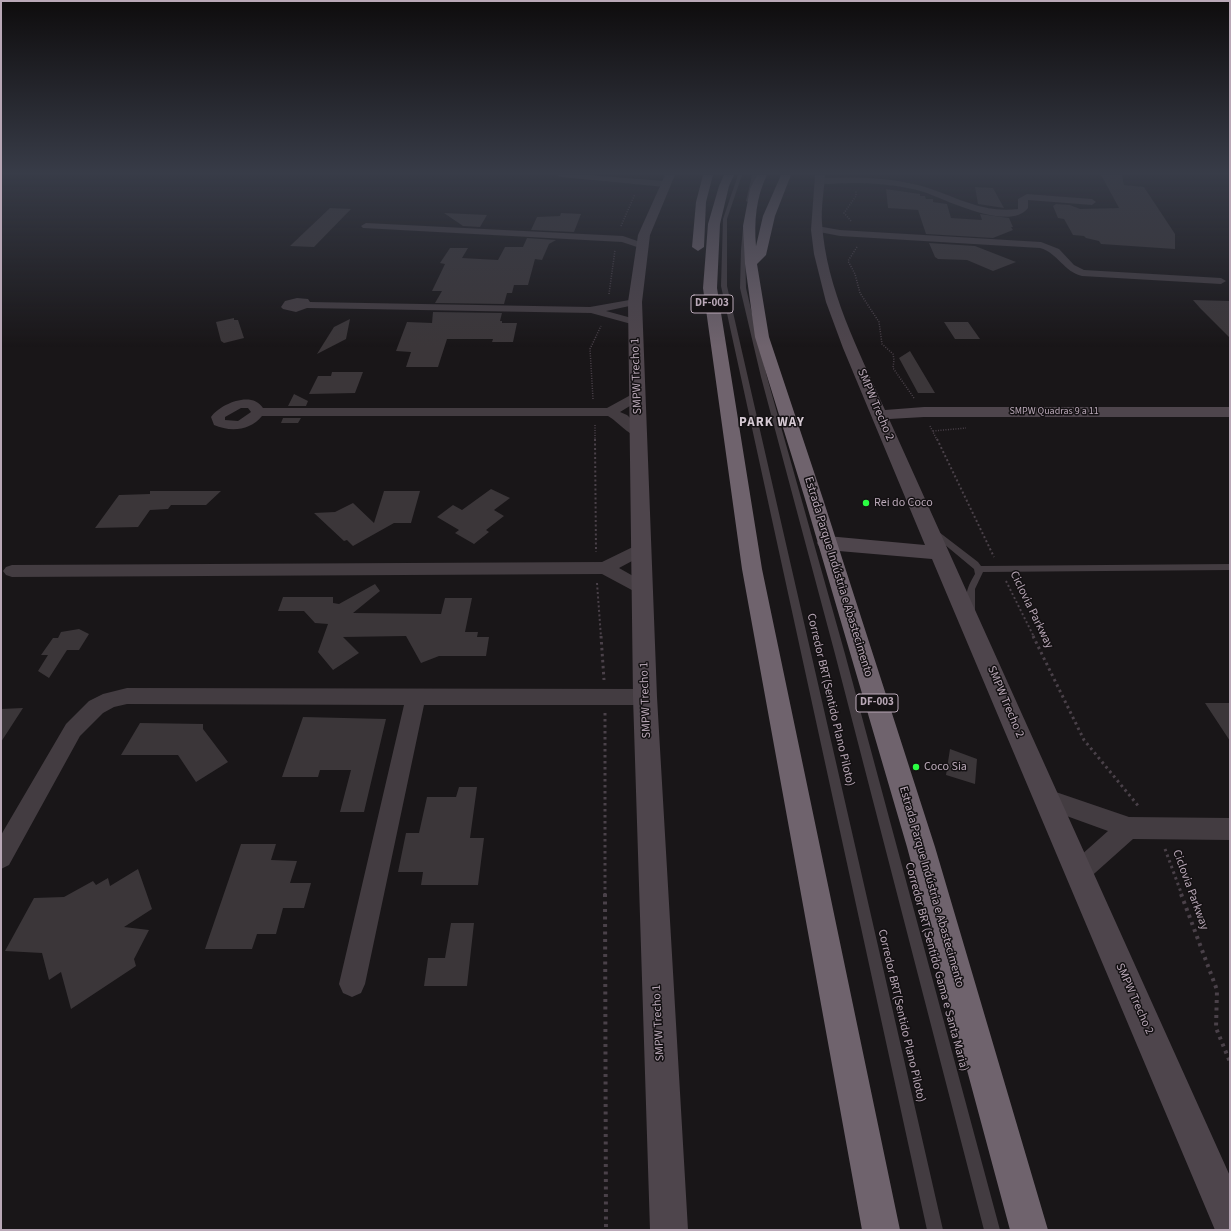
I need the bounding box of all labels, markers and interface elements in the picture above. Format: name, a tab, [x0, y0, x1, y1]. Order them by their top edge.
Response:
road number: DF-003	[691, 295, 733, 313]
street label: SMPW Trecho 1	[628, 338, 646, 414]
street label: SMPW Trecho 2	[853, 367, 897, 443]
street label: SMPW Quadras 9 a 11	[1009, 406, 1099, 418]
district label: PARK WAY	[739, 415, 805, 431]
street label: Estrada Parque Indústria e Abastecimento	[801, 475, 875, 679]
place label: Rei do Coco	[874, 496, 933, 510]
marker: Rei do Coco	[861, 498, 871, 508]
street label: Ciclovia Parkway	[1006, 569, 1056, 651]
street label: Corredor BRT(Sentido Plano Piloto)	[803, 612, 857, 788]
street label: SMPW Trecho 1	[637, 662, 655, 738]
street label: SMPW Trecho 2	[983, 664, 1027, 740]
road number: DF-003	[856, 694, 898, 712]
place label: Coco Sia	[924, 760, 967, 774]
marker: Coco Sia	[911, 762, 921, 772]
street label: Estrada Parque Indústria e Abastecimento	[895, 785, 967, 989]
street label: Ciclovia Parkway	[1169, 848, 1211, 932]
street label: Corredor BRT(Sentido Gama e Santa Maria)	[901, 861, 971, 1073]
street label: Corredor BRT(Sentido Plano Piloto)	[874, 928, 928, 1104]
street label: SMPW Trecho 2	[1112, 961, 1156, 1037]
street label: SMPW Trecho 1	[650, 984, 668, 1062]

